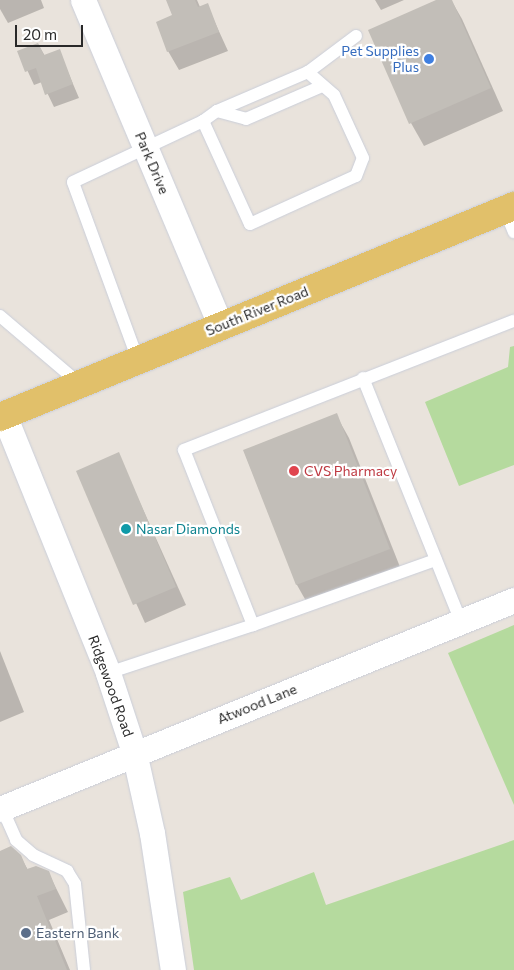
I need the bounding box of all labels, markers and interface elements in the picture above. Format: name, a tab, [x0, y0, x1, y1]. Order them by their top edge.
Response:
scale bar	[18, 15, 85, 47]
text: 20 m	[23, 25, 57, 43]
place label: Pet Supplies Plus	[341, 43, 419, 75]
marker: Pet Supplies Plus	[423, 53, 435, 65]
street label: Park Drive	[131, 129, 173, 197]
street label: South River Road	[203, 283, 311, 339]
place label: CVS Pharmacy	[304, 463, 397, 479]
marker: CVS Pharmacy	[288, 465, 300, 477]
place label: Nasar Diamonds	[136, 521, 240, 537]
marker: Nasar Diamonds	[120, 523, 132, 535]
street label: Ridgewood Road	[85, 633, 137, 739]
street label: Atwood Lane	[215, 680, 299, 728]
place label: Eastern Bank	[36, 925, 119, 941]
marker: Eastern Bank	[20, 927, 32, 939]

